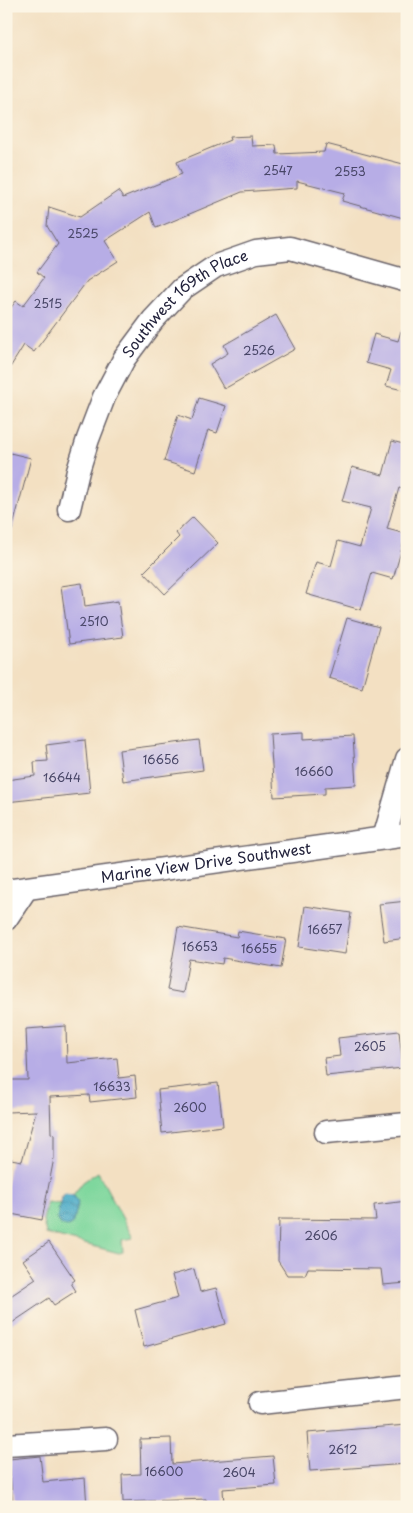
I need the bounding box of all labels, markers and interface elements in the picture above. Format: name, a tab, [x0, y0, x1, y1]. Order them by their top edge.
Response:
house number: 2547	[263, 161, 293, 179]
house number: 2553	[334, 162, 366, 180]
house number: 2525	[67, 224, 99, 242]
street label: Southwest 169th Place	[116, 243, 251, 362]
house number: 2515	[34, 294, 62, 312]
house number: 2526	[243, 341, 275, 359]
house number: 2510	[80, 612, 109, 630]
house number: 16656	[143, 750, 179, 768]
house number: 16660	[295, 762, 333, 780]
house number: 16644	[43, 768, 81, 786]
street label: Marine View Drive Southwest	[99, 836, 312, 888]
house number: 16657	[308, 920, 343, 938]
house number: 16653	[182, 937, 218, 955]
house number: 16655	[241, 939, 277, 957]
house number: 2605	[354, 1037, 386, 1055]
house number: 16633	[93, 1077, 131, 1095]
house number: 2600	[173, 1098, 207, 1116]
house number: 2606	[304, 1226, 338, 1244]
house number: 2612	[328, 1440, 358, 1458]
house number: 16600	[145, 1462, 184, 1480]
house number: 2604	[222, 1463, 256, 1481]

